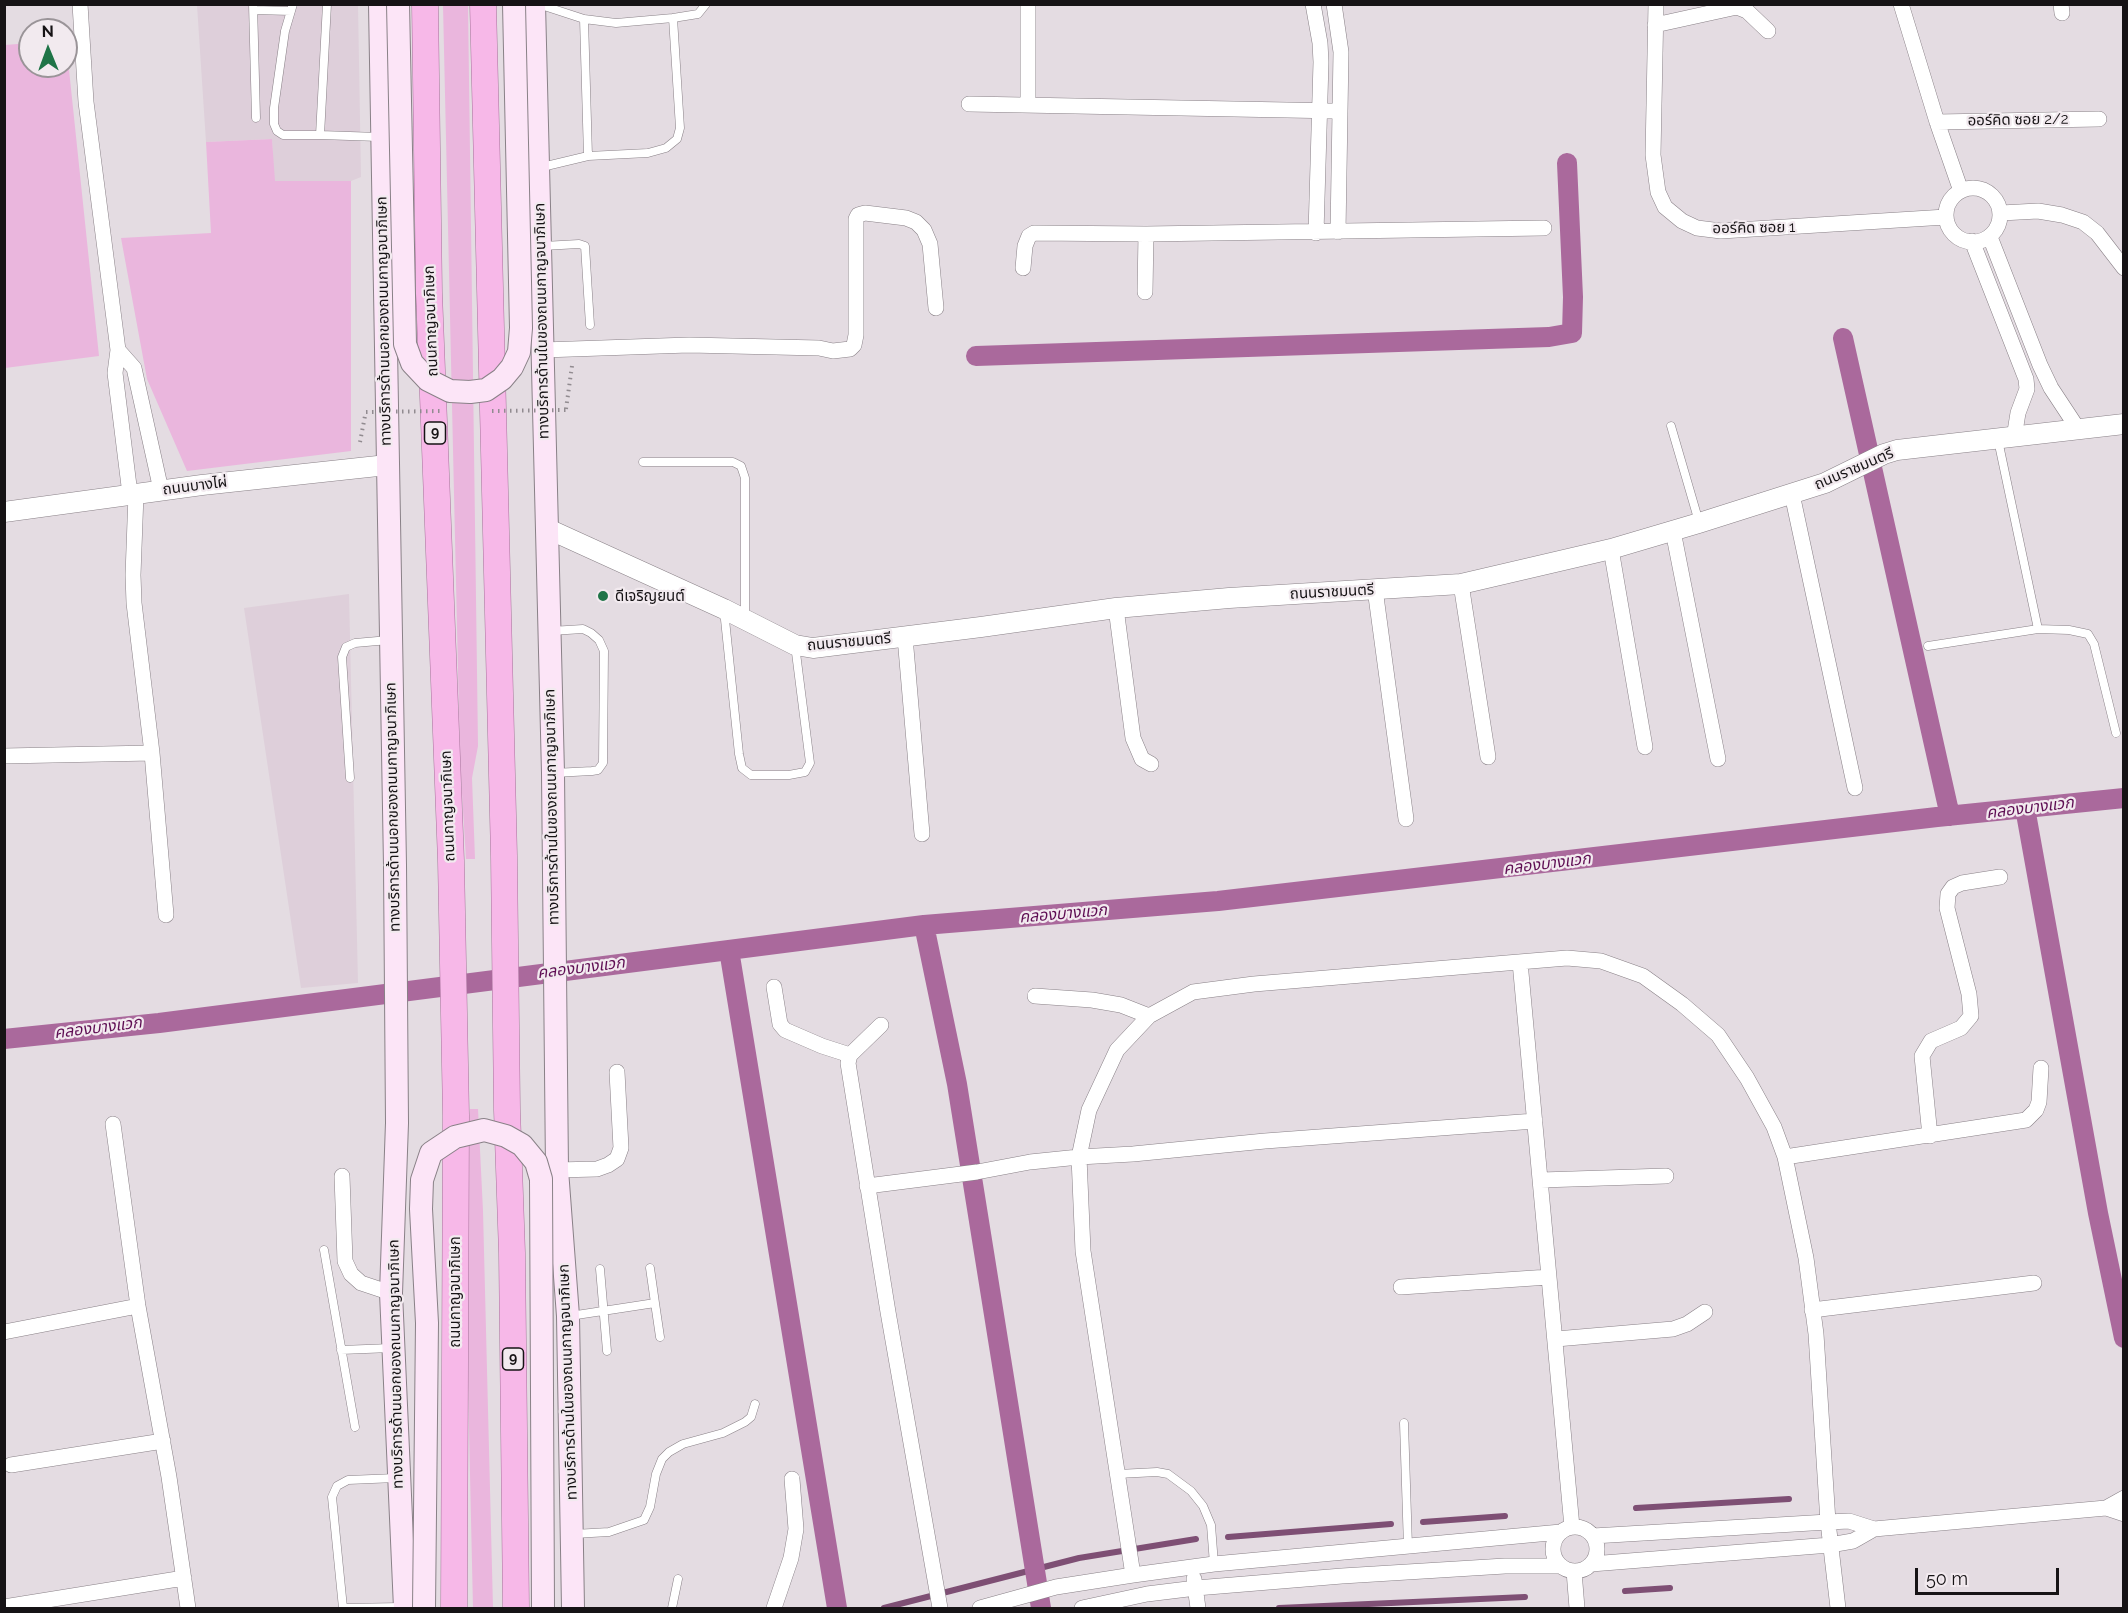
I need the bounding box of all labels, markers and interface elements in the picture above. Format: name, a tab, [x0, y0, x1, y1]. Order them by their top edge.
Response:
north arrow	[18, 18, 78, 78]
text: N	[41, 22, 54, 41]
street label: ออร์คิด ซอย 2/2	[1967, 110, 2069, 130]
street label: ทางบริการด้านนอกของถนนกาญจนาภิเษก	[373, 196, 395, 446]
street label: ทางบริการด้านในของถนนกาญจนาภิเษก	[531, 203, 553, 439]
street label: ออร์คิด ซอย 1	[1712, 218, 1796, 238]
street label: ถนนกาญจนาภิเษก	[420, 265, 442, 377]
road number: 9	[424, 422, 446, 444]
street label: ถนนราชมนตรี	[1812, 444, 1896, 494]
street label: ถนนบางไผ่	[162, 473, 228, 499]
street label: ถนนราชมนตรี	[1289, 581, 1375, 603]
place label: ดีเจริญยนต์	[615, 587, 685, 605]
marker: ดีเจริญยนต์	[596, 589, 610, 603]
street label: ถนนราชมนตรี	[806, 629, 892, 655]
street label: ทางบริการด้านนอกของถนนกาญจนาภิเษก	[382, 682, 404, 932]
street label: ทางบริการด้านในของถนนกาญจนาภิเษก	[541, 689, 563, 925]
street label: ถนนกาญจนาภิเษก	[437, 750, 459, 862]
water label: คลองบางแวก	[1985, 793, 2075, 823]
water label: คลองบางแวก	[1502, 849, 1592, 879]
water label: คลองบางแวก	[1018, 901, 1108, 927]
water label: คลองบางแวก	[536, 953, 626, 983]
water label: คลองบางแวก	[53, 1013, 143, 1043]
street label: ถนนกาญจนาภิเษก	[446, 1236, 464, 1348]
street label: ทางบริการด้านนอกของถนนกาญจนาภิเษก	[385, 1239, 407, 1489]
street label: ทางบริการด้านในของถนนกาญจนาภิเษก	[555, 1264, 581, 1500]
road number: 9	[502, 1348, 524, 1370]
scale bar	[1918, 1556, 2062, 1594]
text: 50 m	[1926, 1568, 1968, 1589]

